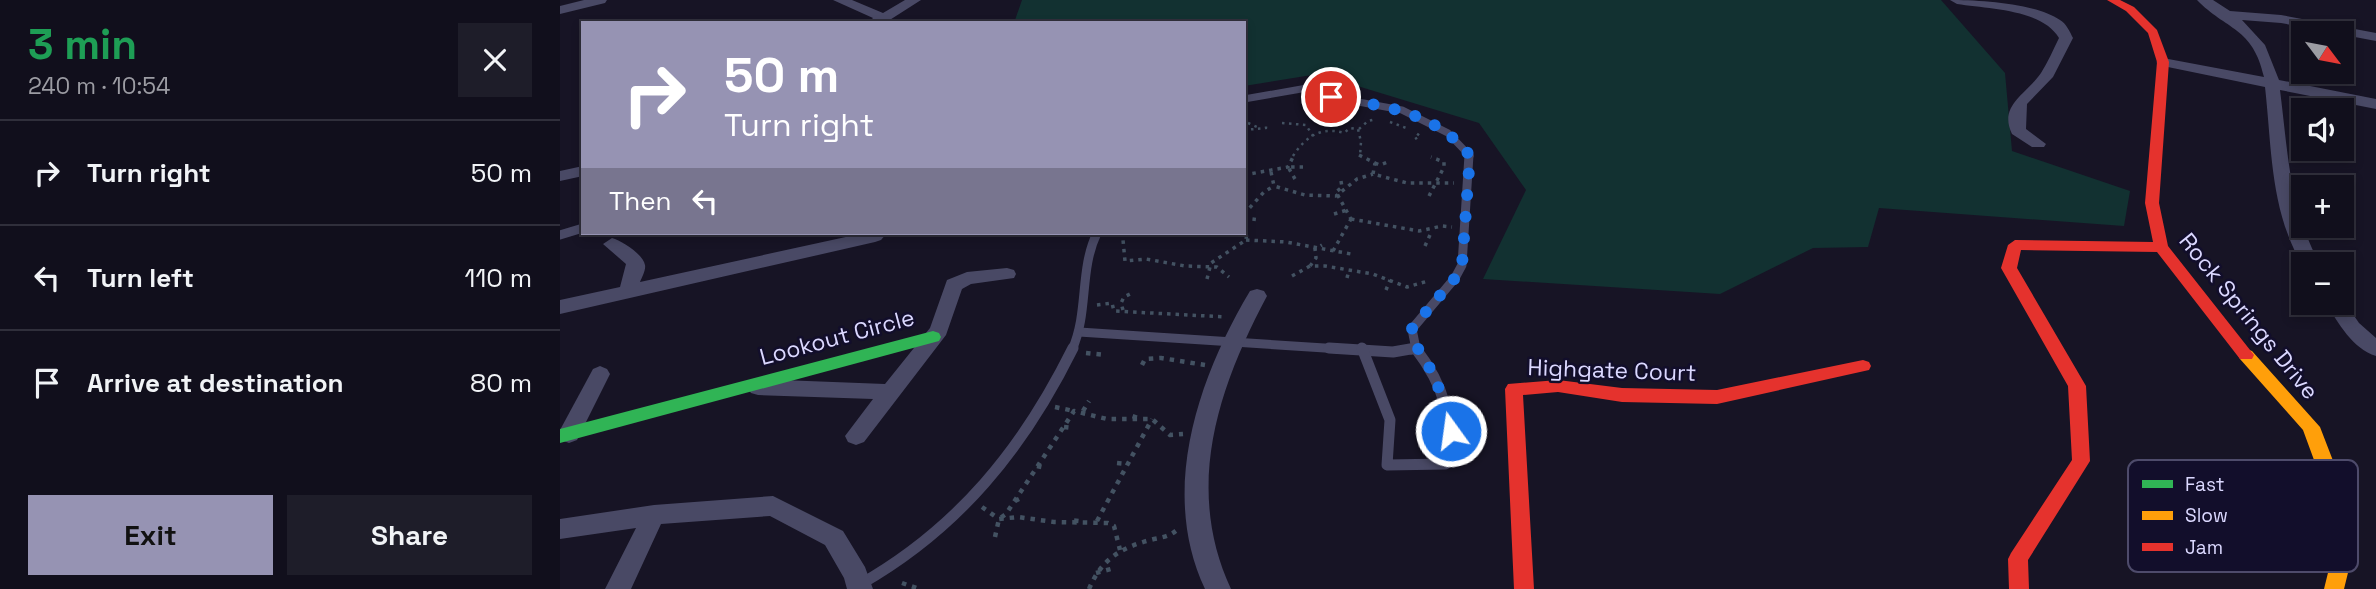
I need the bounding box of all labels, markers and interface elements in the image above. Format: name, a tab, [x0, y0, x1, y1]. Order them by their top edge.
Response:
text: 3 min	[28, 18, 137, 71]
north arrow	[2291, 21, 2354, 84]
map controls	[2291, 21, 2354, 315]
button: close	[458, 23, 532, 97]
text: 50 m	[724, 44, 839, 106]
icon: right	[609, 49, 700, 140]
pin	[1301, 67, 1361, 127]
text: 240 m · 10:54	[28, 71, 170, 101]
icon: arrive	[1312, 78, 1350, 116]
button: sound	[2291, 98, 2354, 161]
text: Turn right	[724, 105, 874, 145]
icon: right	[28, 154, 66, 192]
text: Turn right	[87, 156, 211, 190]
text: 50 m	[471, 156, 532, 190]
button: +	[2291, 175, 2354, 238]
icon: left	[686, 182, 724, 220]
text: Then	[609, 184, 672, 218]
street label: Rock Springs Drive	[2173, 227, 2325, 405]
button: −	[2291, 252, 2354, 315]
icon: left	[28, 259, 66, 297]
text: Turn left	[87, 261, 194, 295]
text: 110 m	[465, 261, 532, 295]
street label: Lookout Circle	[756, 302, 918, 372]
street label: Highgate Court	[1527, 352, 1697, 388]
icon: arrive	[28, 364, 66, 402]
text: Arrive at destination	[87, 366, 344, 400]
text: 80 m	[470, 366, 532, 400]
position arrow	[1414, 394, 1488, 468]
legend	[2128, 460, 2358, 572]
text: Fast	[2185, 472, 2225, 497]
button: Exit	[28, 495, 273, 575]
button: Share	[287, 495, 532, 575]
text: Slow	[2185, 503, 2228, 528]
text: Jam	[2185, 535, 2223, 560]

